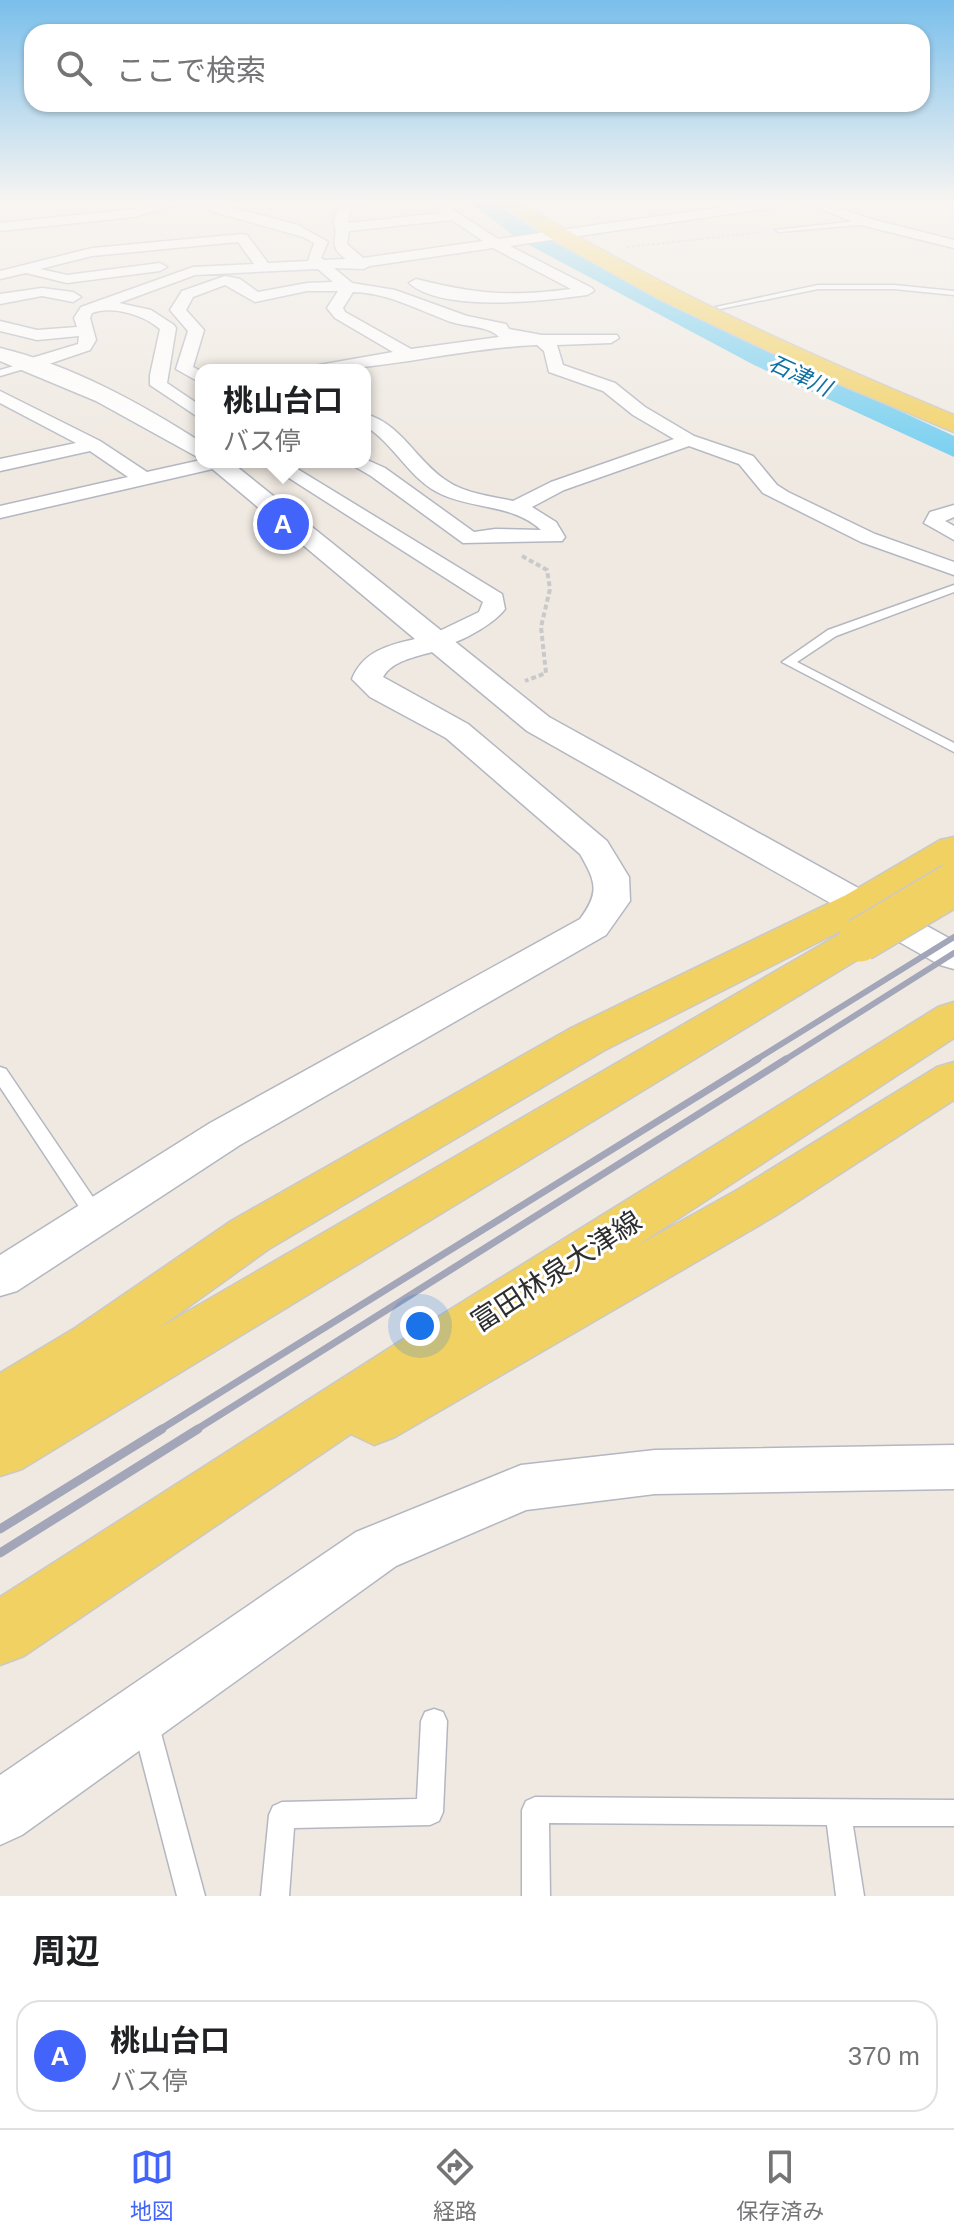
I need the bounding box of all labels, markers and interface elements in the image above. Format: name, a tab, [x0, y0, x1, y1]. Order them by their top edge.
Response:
search box	[24, 24, 930, 112]
icon: search	[52, 46, 96, 90]
text: ここで検索	[116, 54, 266, 87]
water label: 石津川	[765, 350, 837, 402]
popup	[195, 364, 371, 468]
text: 桃山台口	[223, 384, 343, 417]
text: バス停	[223, 426, 301, 456]
pin: A	[257, 494, 309, 554]
street label: 富田林泉大津線	[466, 1205, 647, 1338]
your location	[400, 1306, 440, 1346]
text: 周辺	[32, 1932, 100, 1970]
text: 桃山台口	[110, 2024, 230, 2057]
text: A	[51, 2041, 69, 2071]
text: 370 m	[848, 2041, 920, 2071]
text: バス停	[110, 2066, 188, 2096]
tab: 地図	[130, 2145, 174, 2225]
tab: 経路	[433, 2145, 477, 2225]
tab: 保存済み	[736, 2145, 824, 2225]

